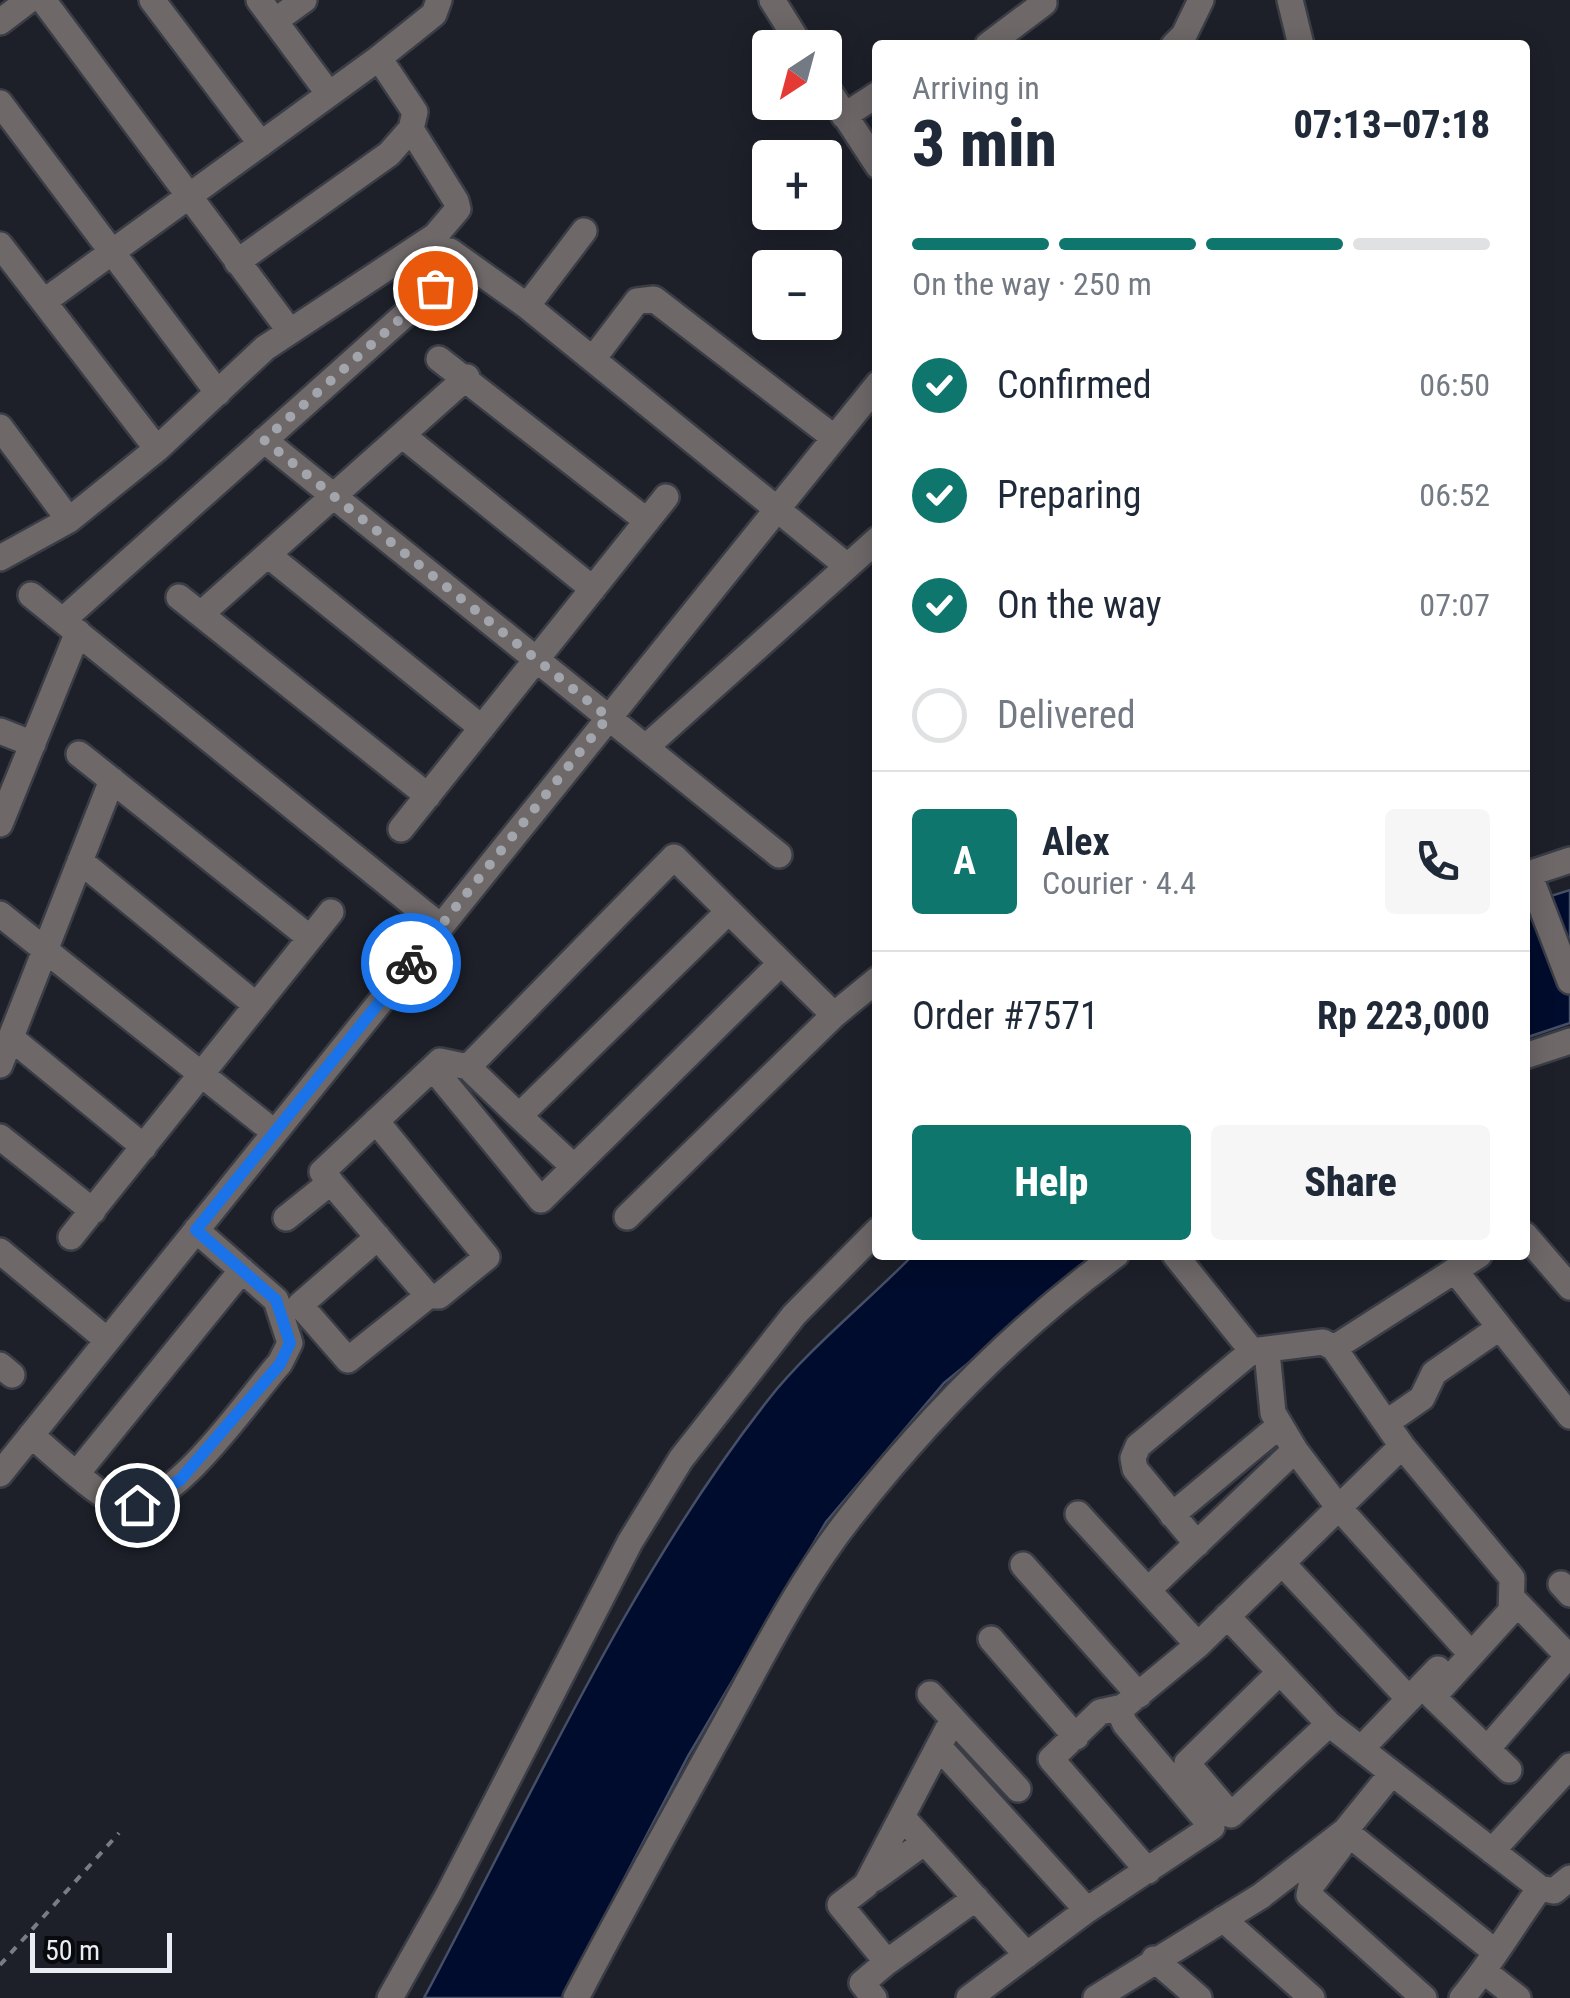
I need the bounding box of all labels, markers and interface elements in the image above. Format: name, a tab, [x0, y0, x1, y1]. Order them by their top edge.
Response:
north arrow	[752, 30, 842, 120]
map controls	[752, 30, 842, 340]
text: Arriving in	[912, 69, 1040, 107]
text: 07:13–07:18	[1293, 103, 1490, 147]
text: 3 min	[912, 106, 1057, 182]
button: +	[752, 140, 842, 230]
pin	[393, 246, 478, 331]
button: −	[752, 250, 842, 340]
icon: bag	[408, 261, 463, 316]
text: On the way · 250 m	[912, 265, 1152, 303]
icon: check	[912, 358, 967, 413]
text: Confirmed	[997, 363, 1152, 407]
text: 06:50	[1419, 366, 1490, 404]
icon: check	[912, 468, 967, 523]
text: Preparing	[997, 473, 1142, 517]
text: 06:52	[1419, 476, 1490, 514]
icon: check	[912, 578, 967, 633]
text: On the way	[997, 583, 1162, 627]
text: 07:07	[1419, 586, 1490, 624]
text: Delivered	[997, 693, 1136, 737]
button: phone	[1385, 809, 1490, 914]
text: Alex	[1042, 820, 1110, 864]
text: A	[953, 839, 976, 883]
text: Courier · 4.4	[1042, 864, 1196, 902]
courier	[361, 913, 461, 1013]
icon: bike	[384, 936, 439, 991]
text: Order #7571	[912, 994, 1099, 1038]
text: Rp 223,000	[1317, 994, 1490, 1038]
button: Help	[912, 1125, 1191, 1240]
button: Share	[1211, 1125, 1490, 1240]
pin	[95, 1463, 180, 1548]
icon: home	[110, 1478, 165, 1533]
scale bar	[30, 1928, 172, 1972]
text: 50 m	[45, 1934, 100, 1967]

